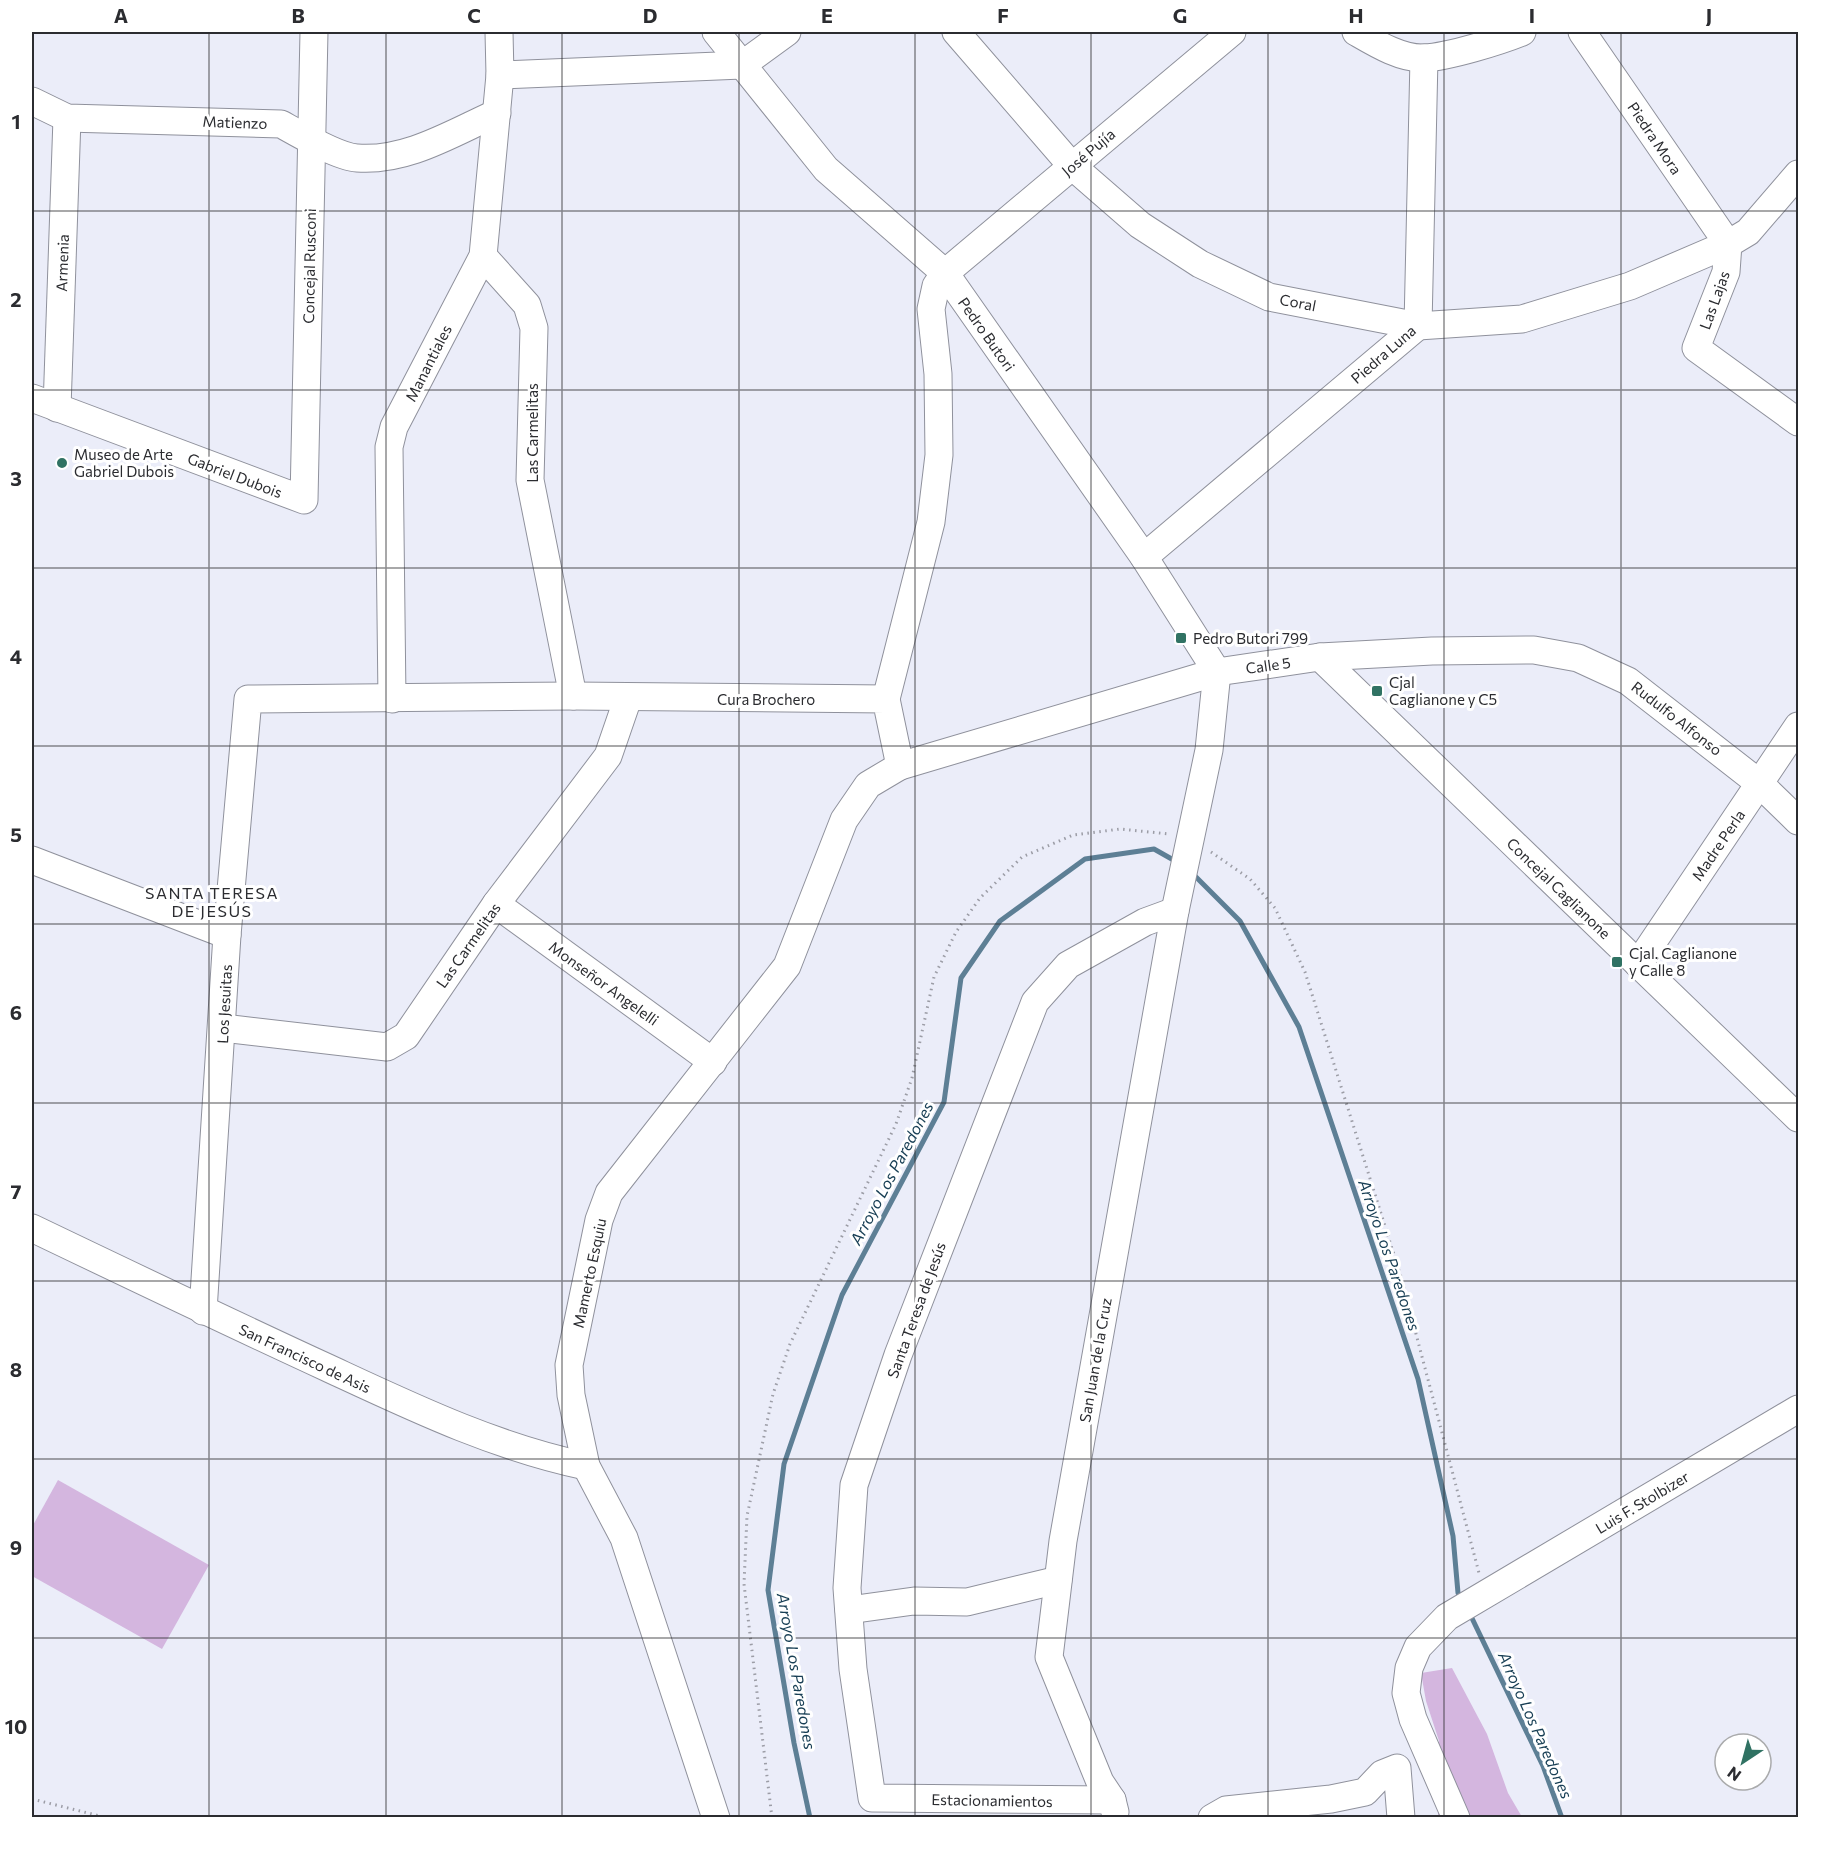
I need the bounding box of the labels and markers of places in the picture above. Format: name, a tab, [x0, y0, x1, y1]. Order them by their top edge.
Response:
place label: Museo de Arte Gabriel Dubois	[74, 445, 174, 480]
marker: Museo de Arte Gabriel Dubois	[55, 456, 69, 470]
place label: Pedro Butori 799	[1193, 629, 1308, 647]
marker: Pedro Butori 799	[1174, 631, 1188, 645]
place label: Cjal Caglianone y C5	[1389, 673, 1497, 708]
marker: Cjal Caglianone y C5	[1370, 684, 1384, 698]
place label: Cjal. Caglianone y Calle 8	[1629, 944, 1737, 979]
marker: Cjal. Caglianone y Calle 8	[1610, 955, 1624, 969]

